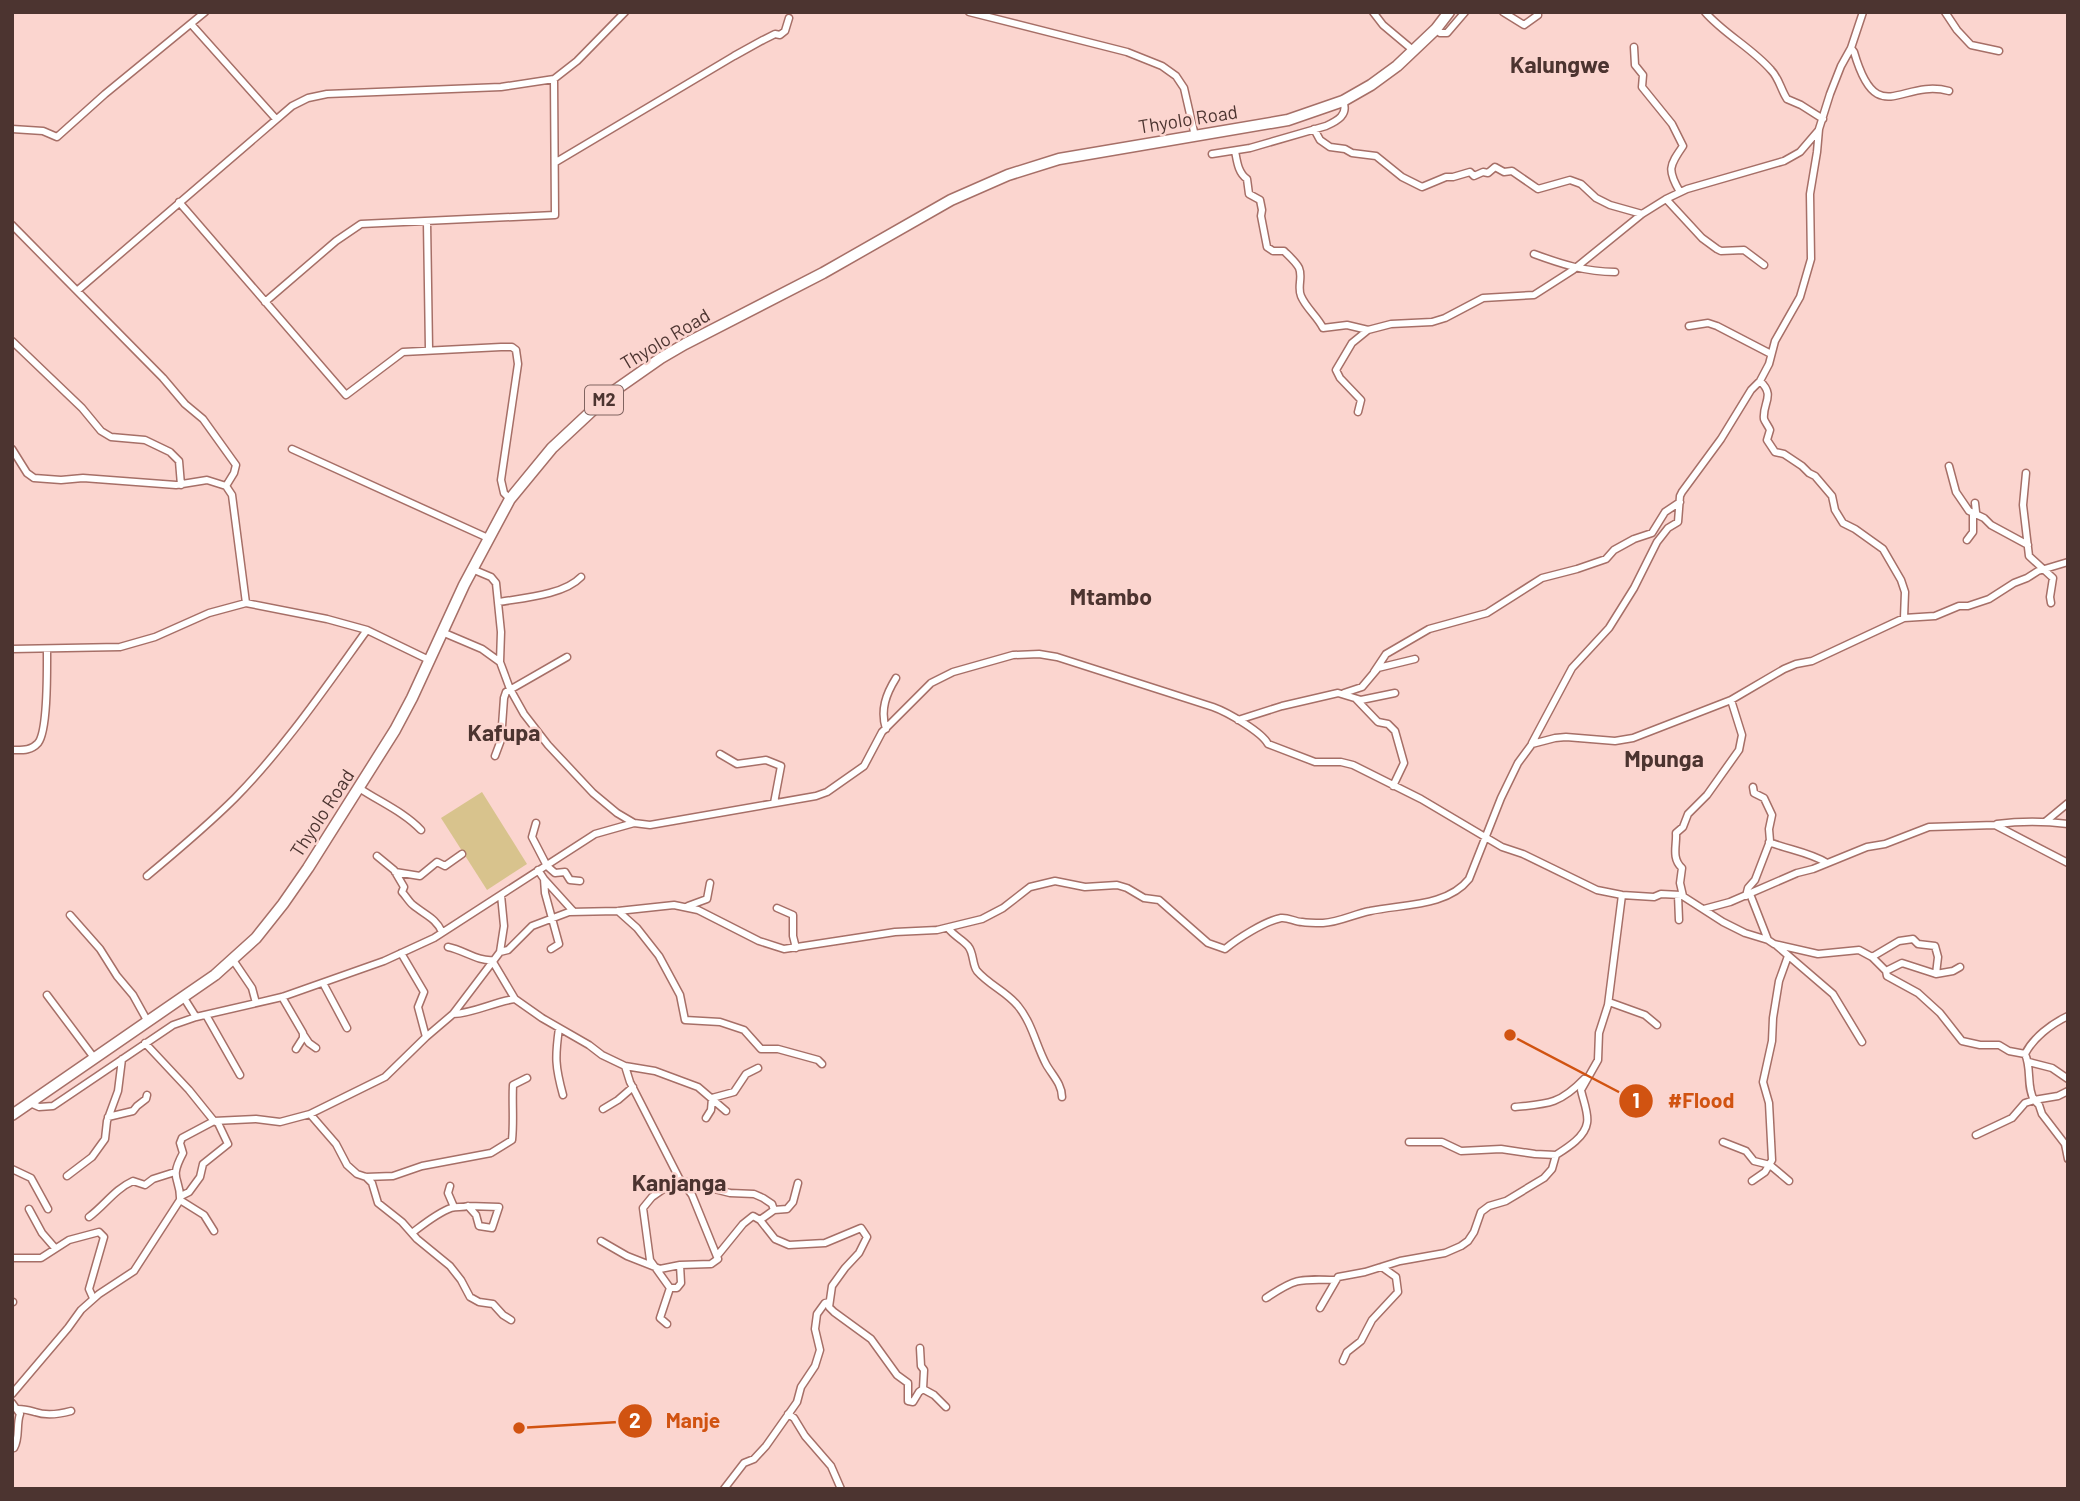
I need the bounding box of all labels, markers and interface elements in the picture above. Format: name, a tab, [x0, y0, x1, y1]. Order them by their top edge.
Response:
district label: Kalungwe	[1510, 50, 1610, 78]
street label: Thyolo Road	[1137, 99, 1239, 138]
street label: Thyolo Road	[616, 303, 714, 374]
road number: M2	[585, 386, 623, 414]
district label: Mtambo	[1070, 582, 1152, 610]
district label: Kafupa	[468, 718, 540, 746]
district label: Mpunga	[1624, 744, 1704, 772]
street label: Thyolo Road	[285, 764, 359, 861]
callout: #Flood	[1619, 1080, 1748, 1122]
text: 1	[1632, 1087, 1640, 1112]
text: #Flood	[1668, 1087, 1734, 1112]
district label: Kanjanga	[632, 1168, 726, 1196]
callout: Manje	[617, 1400, 735, 1442]
text: 2	[629, 1407, 641, 1432]
text: Manje	[666, 1407, 720, 1432]

